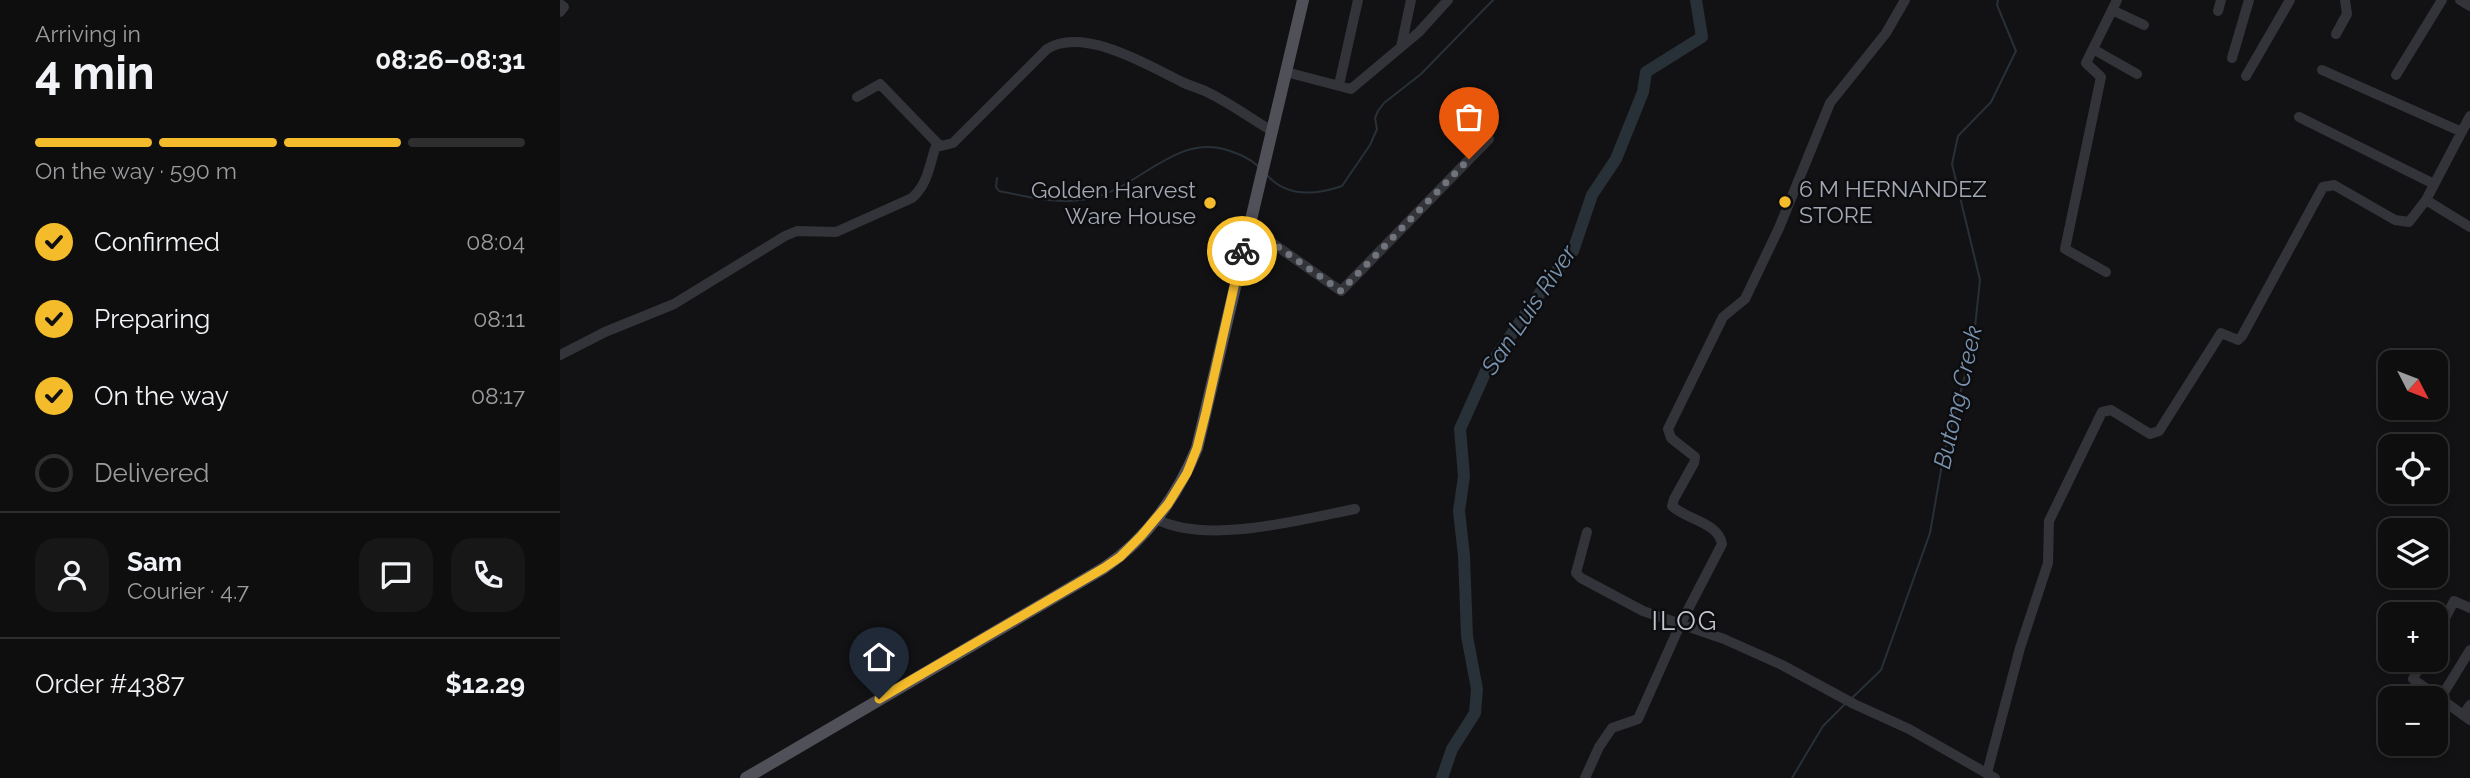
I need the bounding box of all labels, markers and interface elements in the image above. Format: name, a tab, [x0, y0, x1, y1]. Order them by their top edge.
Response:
text: Arriving in	[35, 20, 141, 47]
text: 08:26–08:31	[375, 45, 525, 75]
text: 4 min	[35, 46, 155, 100]
pin	[1439, 87, 1499, 159]
icon: bag	[1450, 98, 1488, 136]
text: On the way · 590 m	[35, 157, 237, 184]
place label: 6 M HERNANDEZ STORE	[1799, 175, 1987, 228]
place label: Golden Harvest Ware House	[1031, 176, 1196, 229]
marker: 6 M HERNANDEZ STORE	[1777, 194, 1793, 210]
marker: Golden Harvest Ware House	[1202, 195, 1218, 211]
courier	[1207, 216, 1277, 286]
icon: check	[35, 223, 73, 261]
text: Confirmed	[94, 227, 220, 257]
text: 08:04	[466, 228, 525, 255]
icon: bike	[1223, 232, 1261, 270]
water label: San Luis River	[1474, 239, 1583, 381]
icon: check	[35, 300, 73, 338]
text: Preparing	[94, 304, 210, 334]
text: 08:11	[473, 305, 525, 332]
water label: Butong Creek	[1927, 322, 1988, 471]
north arrow	[2378, 350, 2448, 420]
map controls	[2378, 350, 2448, 756]
icon: check	[35, 377, 73, 415]
text: On the way	[94, 381, 229, 411]
text: 08:17	[471, 382, 525, 409]
button: locate	[2378, 434, 2448, 504]
text: Delivered	[94, 458, 209, 488]
button: layers	[2378, 518, 2448, 588]
button: person	[35, 538, 109, 612]
button: chat	[359, 538, 433, 612]
button: phone	[451, 538, 525, 612]
text: Sam	[127, 547, 182, 577]
text: Courier · 4.7	[127, 577, 249, 604]
button: +	[2378, 602, 2448, 672]
district label: ILOG	[1651, 606, 1719, 636]
pin	[849, 627, 909, 699]
icon: home	[860, 638, 898, 676]
text: Order #4387	[35, 669, 185, 699]
text: $12.29	[445, 669, 525, 699]
button: −	[2378, 686, 2448, 756]

